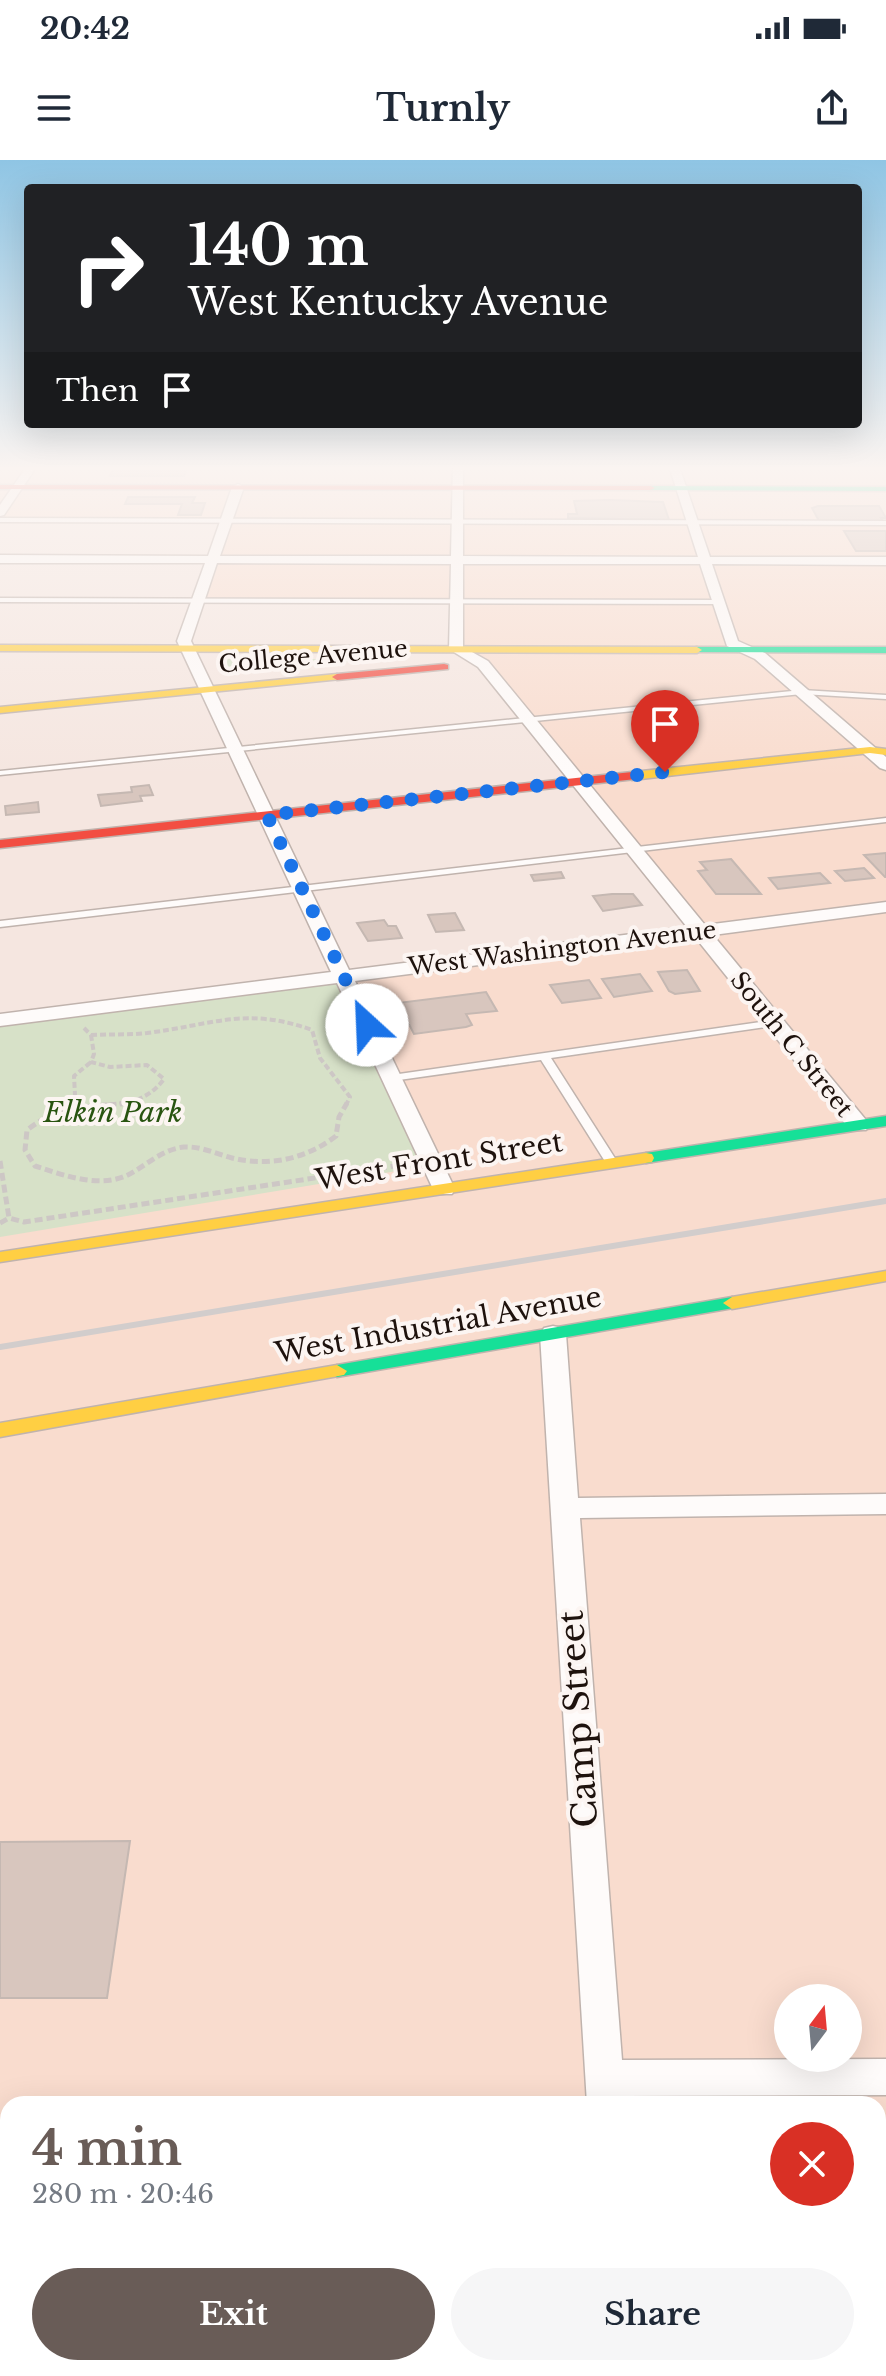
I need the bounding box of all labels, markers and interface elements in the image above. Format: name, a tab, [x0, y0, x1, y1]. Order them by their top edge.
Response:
text: 20:42	[40, 10, 130, 47]
icon: menu	[32, 86, 76, 130]
text: Turnly	[376, 86, 510, 131]
icon: share	[810, 86, 854, 130]
text: 140 m	[188, 211, 369, 280]
icon: right	[56, 216, 160, 320]
text: West Kentucky Avenue	[188, 280, 608, 325]
icon: arrive	[155, 368, 199, 412]
text: Then	[56, 372, 139, 409]
street label: College Avenue	[217, 633, 409, 679]
pin	[631, 690, 699, 772]
icon: arrive	[643, 702, 687, 746]
street label: West Washington Avenue	[405, 915, 718, 981]
street label: South C Street	[725, 966, 859, 1122]
position arrow	[325, 983, 409, 1067]
park label: Elkin Park	[43, 1095, 182, 1130]
street label: West Front Street	[312, 1124, 566, 1198]
street label: West Industrial Avenue	[271, 1279, 604, 1371]
street label: Camp Street	[549, 1609, 607, 1829]
north arrow	[774, 1984, 862, 2072]
map controls	[774, 1984, 862, 2072]
text: 4 min	[32, 2118, 182, 2178]
button: close	[770, 2122, 854, 2206]
text: 280 m · 20:46	[32, 2178, 214, 2210]
button: Exit	[32, 2268, 435, 2360]
button: Share	[451, 2268, 854, 2360]

